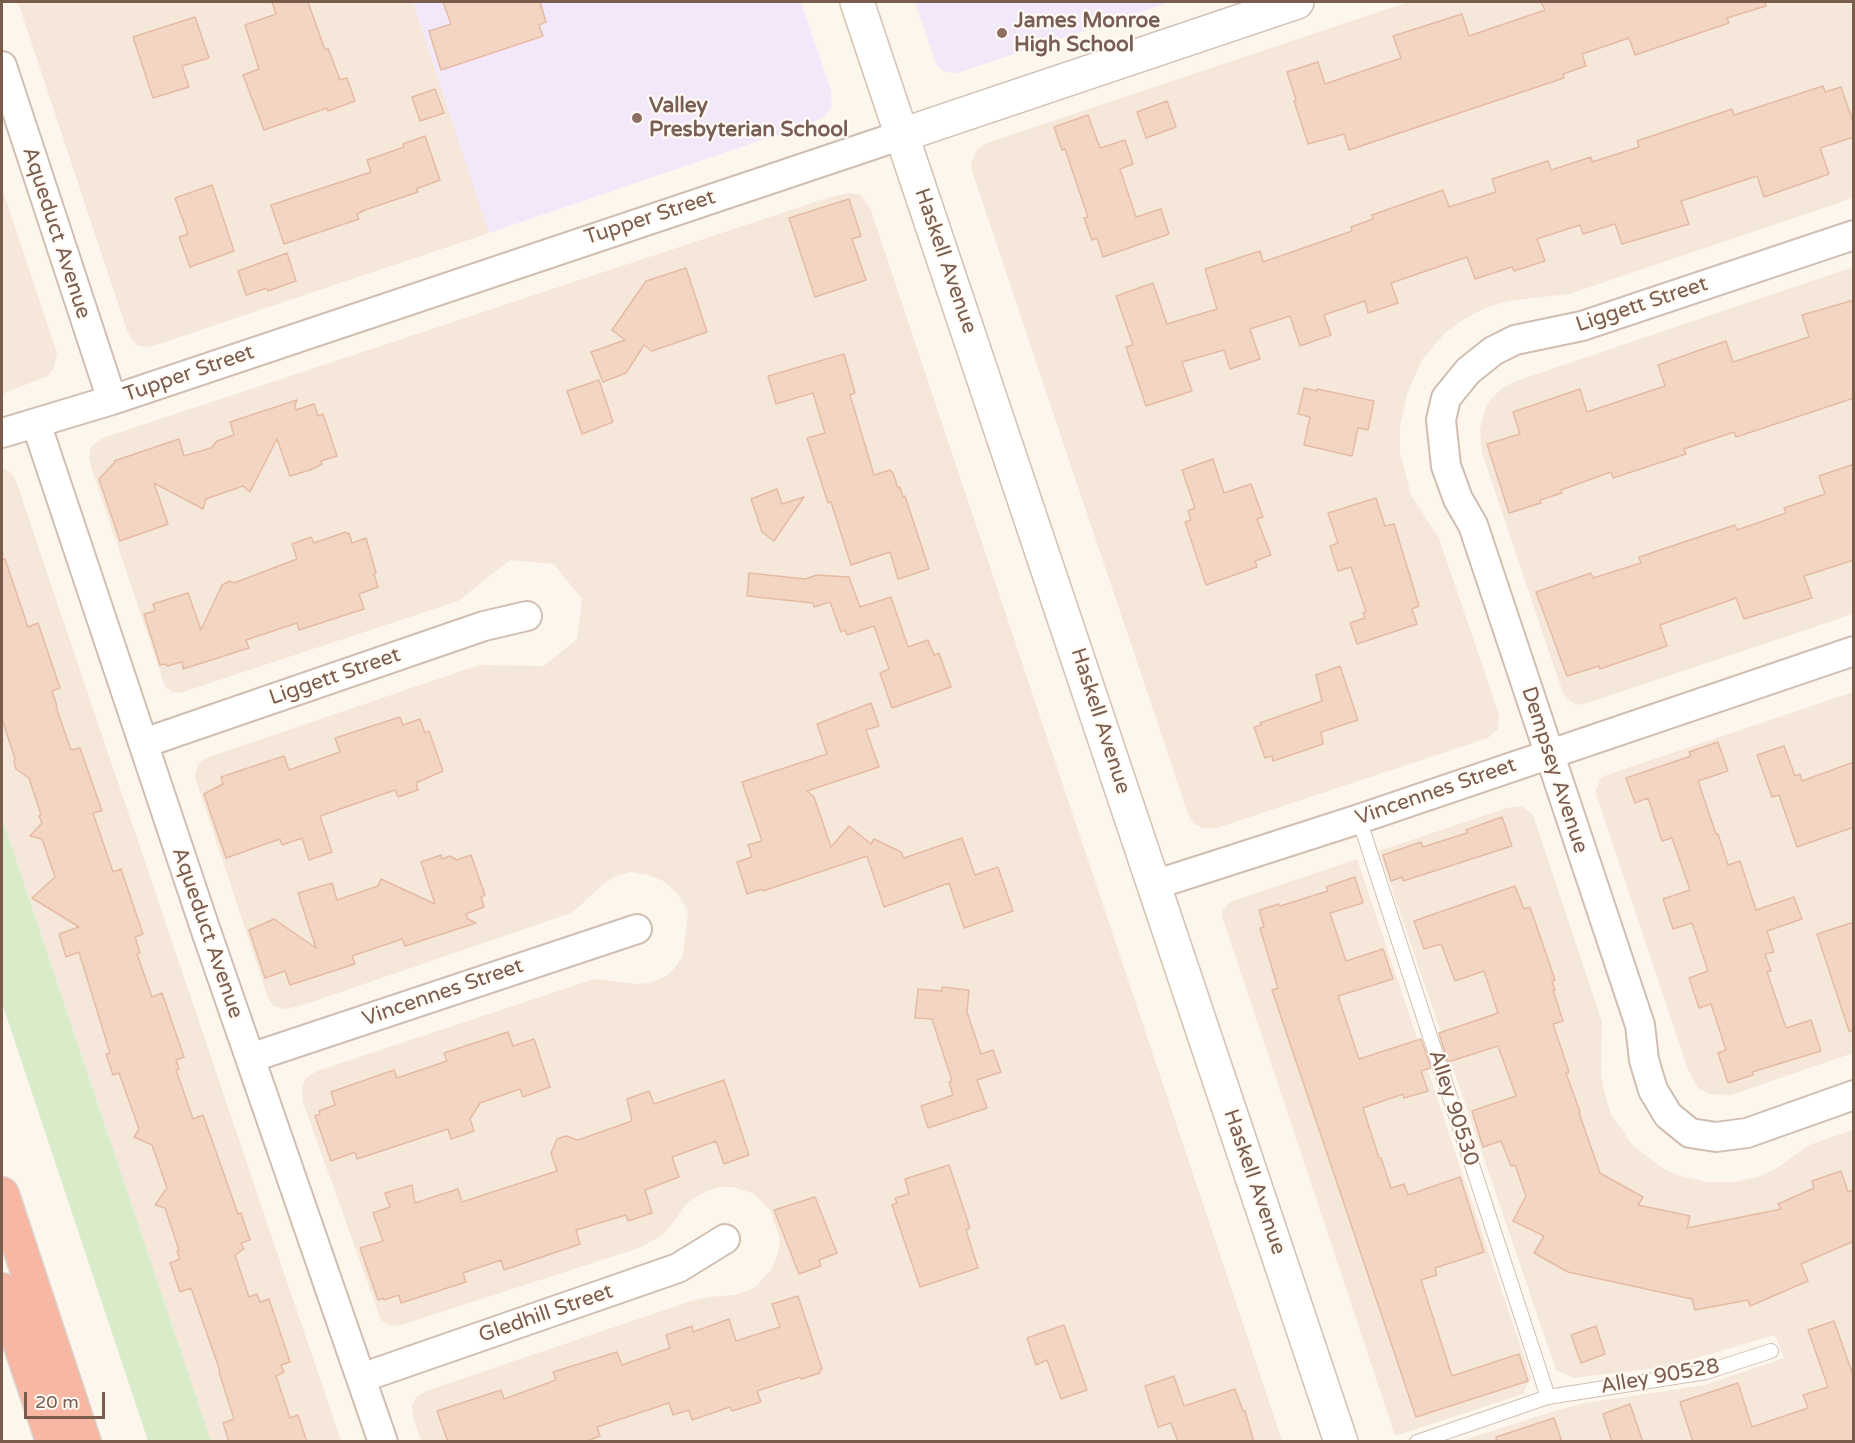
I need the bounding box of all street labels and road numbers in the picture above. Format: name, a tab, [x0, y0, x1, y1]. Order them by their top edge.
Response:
street label: Aqueduct Avenue	[16, 144, 96, 322]
street label: Tupper Street	[581, 185, 719, 251]
street label: Haskell Avenue	[908, 185, 982, 337]
street label: Liggett Street	[1573, 272, 1711, 338]
street label: Tupper Street	[120, 340, 258, 408]
street label: Liggett Street	[266, 643, 404, 711]
street label: Haskell Avenue	[1065, 645, 1135, 797]
street label: Dempsey Avenue	[1515, 684, 1593, 856]
street label: Vincennes Street	[1352, 753, 1520, 831]
street label: Aqueduct Avenue	[166, 844, 248, 1022]
street label: Vincennes Street	[359, 954, 527, 1032]
street label: Alley 90530	[1422, 1047, 1484, 1169]
street label: Haskell Avenue	[1217, 1106, 1291, 1258]
street label: Gledhill Street	[476, 1279, 616, 1349]
street label: Alley 90528	[1598, 1354, 1722, 1400]

